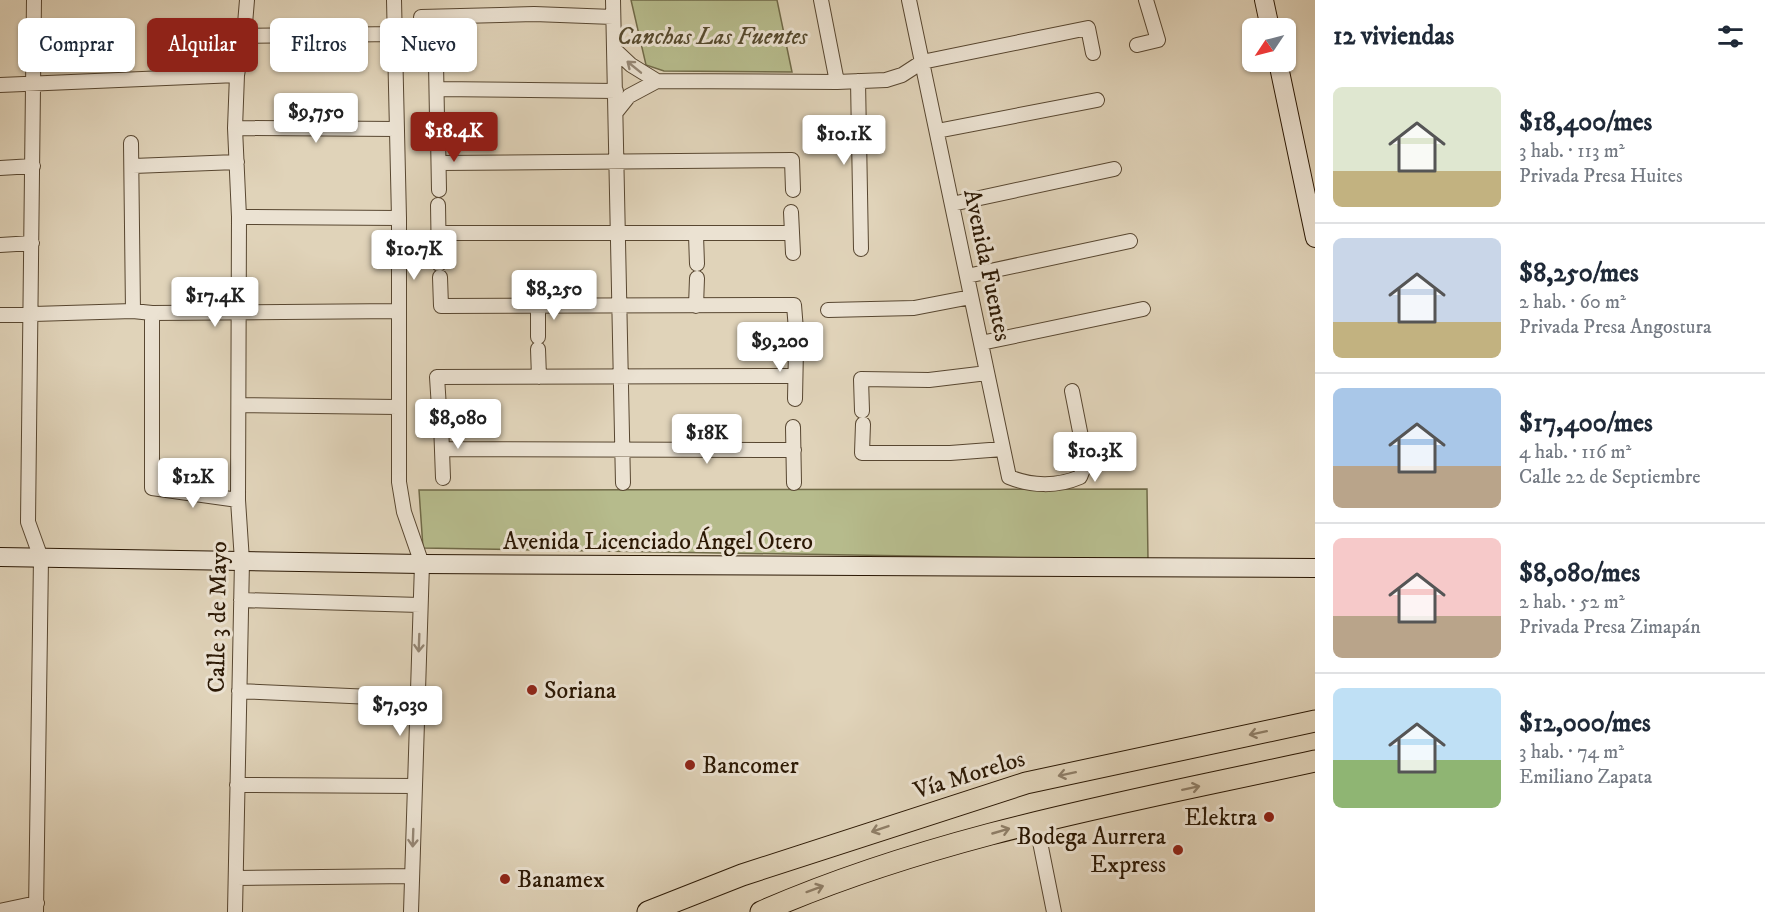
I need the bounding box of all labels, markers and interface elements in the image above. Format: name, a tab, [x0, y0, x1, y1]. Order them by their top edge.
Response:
chip: Comprar	[18, 18, 135, 72]
chip: Alquilar	[147, 18, 258, 72]
chip: Filtros	[270, 18, 368, 72]
chip: Nuevo	[380, 18, 477, 72]
north arrow	[1242, 18, 1296, 72]
map controls	[1242, 18, 1296, 72]
text: 12 viviendas	[1333, 20, 1454, 53]
icon: filters	[1714, 20, 1747, 53]
park label: Canchas Las Fuentes	[617, 22, 808, 52]
one-way arrow	[627, 61, 643, 74]
pin: $9,750	[267, 93, 365, 144]
text: $9,750	[288, 100, 344, 125]
text: $18,400/mes	[1519, 106, 1652, 139]
icon: home	[1381, 111, 1453, 183]
pin: $18.4K	[405, 112, 503, 163]
pin: $10.1K	[795, 115, 893, 166]
text: $18.4K	[425, 119, 483, 144]
text: $10.1K	[816, 122, 872, 147]
text: 3 hab. · 113 m²	[1519, 139, 1625, 164]
text: Privada Presa Huites	[1519, 164, 1683, 189]
street label: Avenida Fuentes	[956, 186, 1018, 344]
pin: $10.7K	[365, 230, 463, 281]
text: $10.7K	[385, 237, 443, 262]
text: $8,250/mes	[1519, 257, 1639, 290]
icon: home	[1381, 262, 1453, 334]
pin: $8,250	[505, 270, 603, 321]
pin: $17.4K	[166, 277, 264, 328]
text: $8,250	[526, 277, 582, 302]
text: $17.4K	[185, 284, 245, 309]
text: 2 hab. · 60 m²	[1519, 290, 1626, 315]
text: Privada Presa Angostura	[1519, 315, 1711, 340]
pin: $9,200	[731, 322, 829, 373]
text: $9,200	[751, 329, 809, 354]
pin: $8,080	[409, 399, 507, 450]
text: $8,080	[429, 406, 487, 431]
text: $17,400/mes	[1519, 407, 1653, 440]
icon: home	[1381, 412, 1453, 484]
pin: $18K	[671, 414, 743, 465]
text: $18K	[686, 421, 728, 446]
pin: $10.3K	[1046, 432, 1144, 483]
text: $10.3K	[1067, 439, 1123, 464]
text: 4 hab. · 116 m²	[1519, 440, 1631, 465]
pin: $12K	[157, 458, 229, 509]
text: $12K	[172, 465, 214, 490]
text: Calle 22 de Septiembre	[1519, 465, 1700, 490]
street label: Avenida Licenciado Ángel Otero	[503, 526, 813, 557]
street label: Calle 3 de Mayo	[202, 541, 234, 693]
text: $8,080/mes	[1519, 557, 1640, 590]
icon: home	[1381, 562, 1453, 634]
text: 2 hab. · 52 m²	[1519, 590, 1625, 615]
text: Privada Presa Zimapán	[1519, 615, 1701, 640]
one-way arrow	[413, 633, 424, 653]
place label: Soriana	[544, 676, 617, 706]
marker: Soriana	[525, 683, 539, 697]
pin: $7,030	[351, 686, 449, 737]
text: $7,030	[372, 693, 428, 718]
text: $12,000/mes	[1519, 707, 1651, 740]
icon: home	[1381, 712, 1453, 784]
one-way arrow	[1249, 728, 1268, 739]
text: 3 hab. · 74 m²	[1519, 740, 1624, 765]
street label: Vía Morelos	[909, 744, 1029, 806]
place label: Bancomer	[702, 751, 799, 781]
marker: Bancomer	[683, 758, 697, 772]
text: Emiliano Zapata	[1519, 765, 1652, 790]
one-way arrow	[1058, 769, 1077, 780]
one-way arrow	[1181, 782, 1200, 793]
place label: Elektra	[1184, 803, 1258, 833]
marker: Elektra	[1262, 810, 1276, 824]
place label: Bodega Aurrera Express	[1016, 822, 1167, 880]
one-way arrow	[871, 824, 890, 835]
one-way arrow	[991, 825, 1010, 836]
one-way arrow	[408, 828, 419, 848]
marker: Bodega Aurrera Express	[1171, 843, 1185, 857]
place label: Banamex	[517, 865, 605, 895]
marker: Banamex	[498, 872, 512, 886]
one-way arrow	[805, 883, 824, 894]

